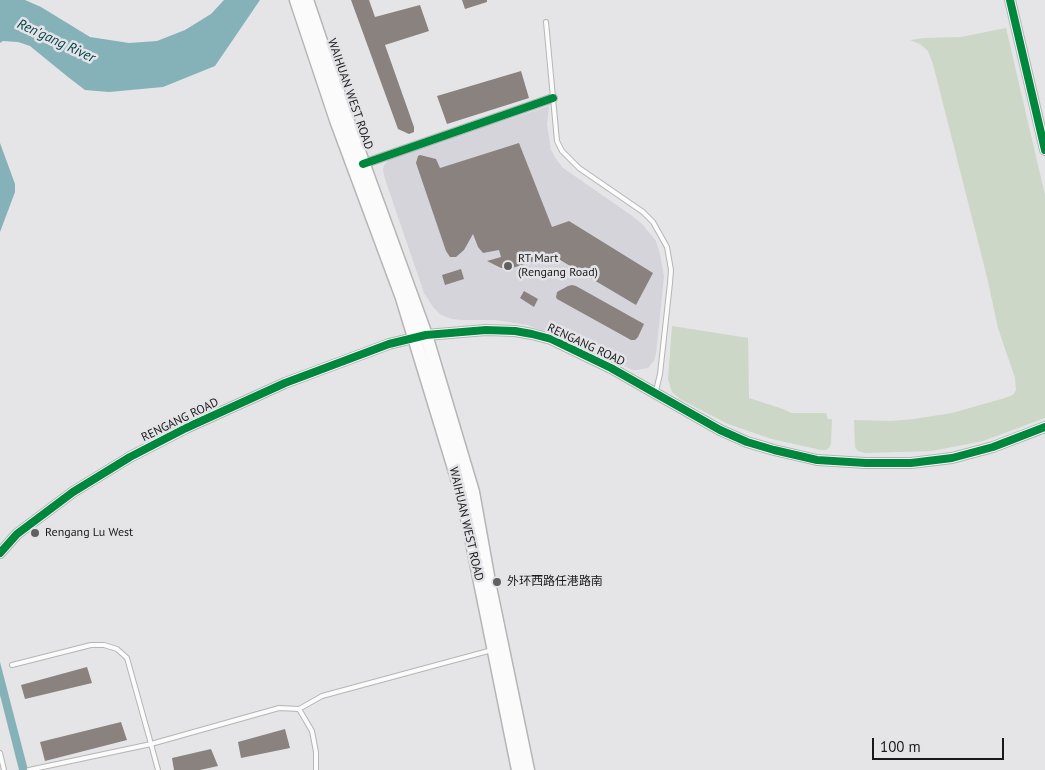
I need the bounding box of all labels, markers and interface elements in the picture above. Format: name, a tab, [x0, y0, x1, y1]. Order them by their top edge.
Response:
water label: Ren'gang River	[14, 16, 98, 66]
street label: WAIHUAN WEST ROAD	[324, 37, 376, 151]
place label: RT Mart (Rengang Road)	[518, 252, 598, 280]
marker: RT Mart (Rengang Road)	[502, 260, 514, 272]
street label: RENGANG ROAD	[545, 321, 627, 369]
street label: RENGANG ROAD	[139, 395, 221, 445]
street label: WAIHUAN WEST ROAD	[446, 466, 486, 582]
place label: Rengang Lu West	[45, 526, 133, 540]
marker: Rengang Lu West	[29, 527, 41, 539]
place label: 外环西路任港路南	[507, 575, 603, 589]
marker: 外环西路任港路南	[491, 576, 503, 588]
scale bar	[875, 728, 1008, 760]
text: 100 m	[880, 737, 921, 756]

